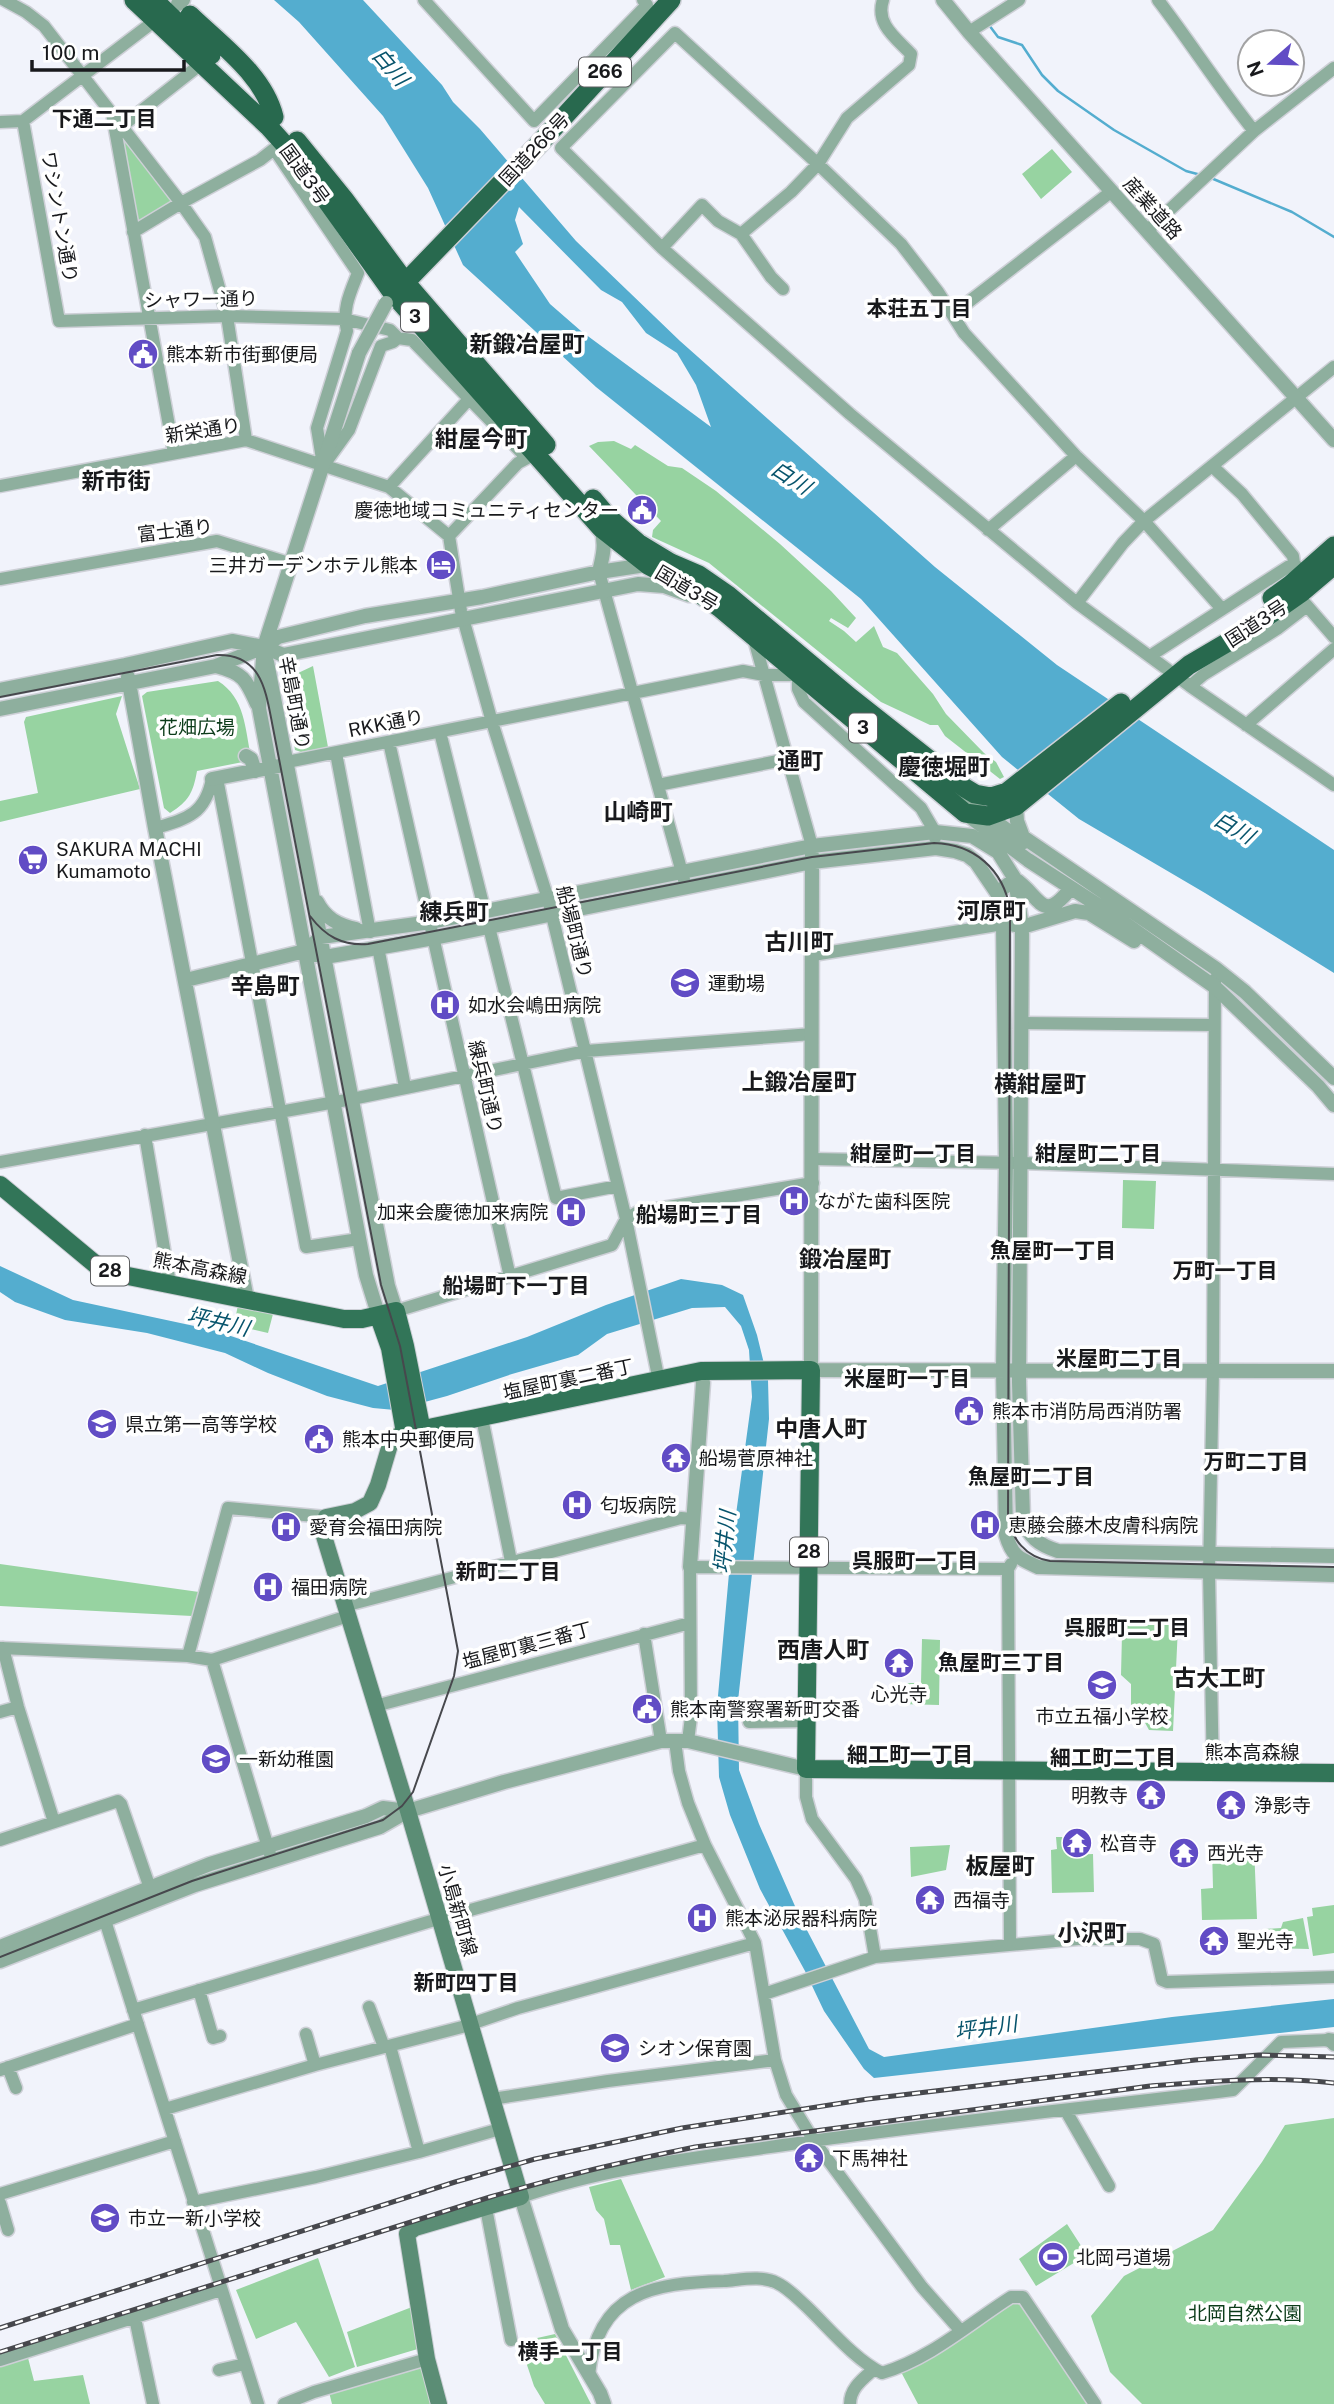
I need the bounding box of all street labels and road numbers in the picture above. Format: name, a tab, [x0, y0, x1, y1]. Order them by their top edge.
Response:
road number: 266	[579, 58, 631, 86]
street label: 国道266号	[495, 108, 573, 190]
street label: 国道3号	[276, 140, 334, 208]
street label: ワシントン通り	[38, 150, 82, 284]
street label: 産業道路	[1119, 172, 1187, 244]
street label: シャワー通り	[144, 287, 258, 311]
road number: 3	[401, 302, 429, 332]
street label: 新栄通り	[164, 413, 242, 447]
street label: 富士通り	[136, 514, 214, 546]
street label: 国道3号	[652, 561, 722, 615]
street label: 国道3号	[1221, 595, 1291, 651]
street label: 辛島町通り	[275, 654, 315, 752]
street label: RKK通り	[346, 705, 426, 741]
road number: 3	[849, 714, 877, 742]
street label: 船場町通り	[553, 883, 597, 981]
street label: 練兵町通り	[465, 1038, 507, 1136]
street label: 熊本高森線	[151, 1248, 249, 1288]
road number: 28	[91, 1256, 129, 1286]
street label: 塩屋町裏二番丁	[501, 1354, 635, 1404]
road number: 28	[790, 1538, 828, 1567]
street label: 塩屋町裏三番丁	[460, 1617, 594, 1673]
street label: 熊本高森線	[1204, 1741, 1300, 1763]
street label: 小島新町線	[434, 1861, 482, 1959]

